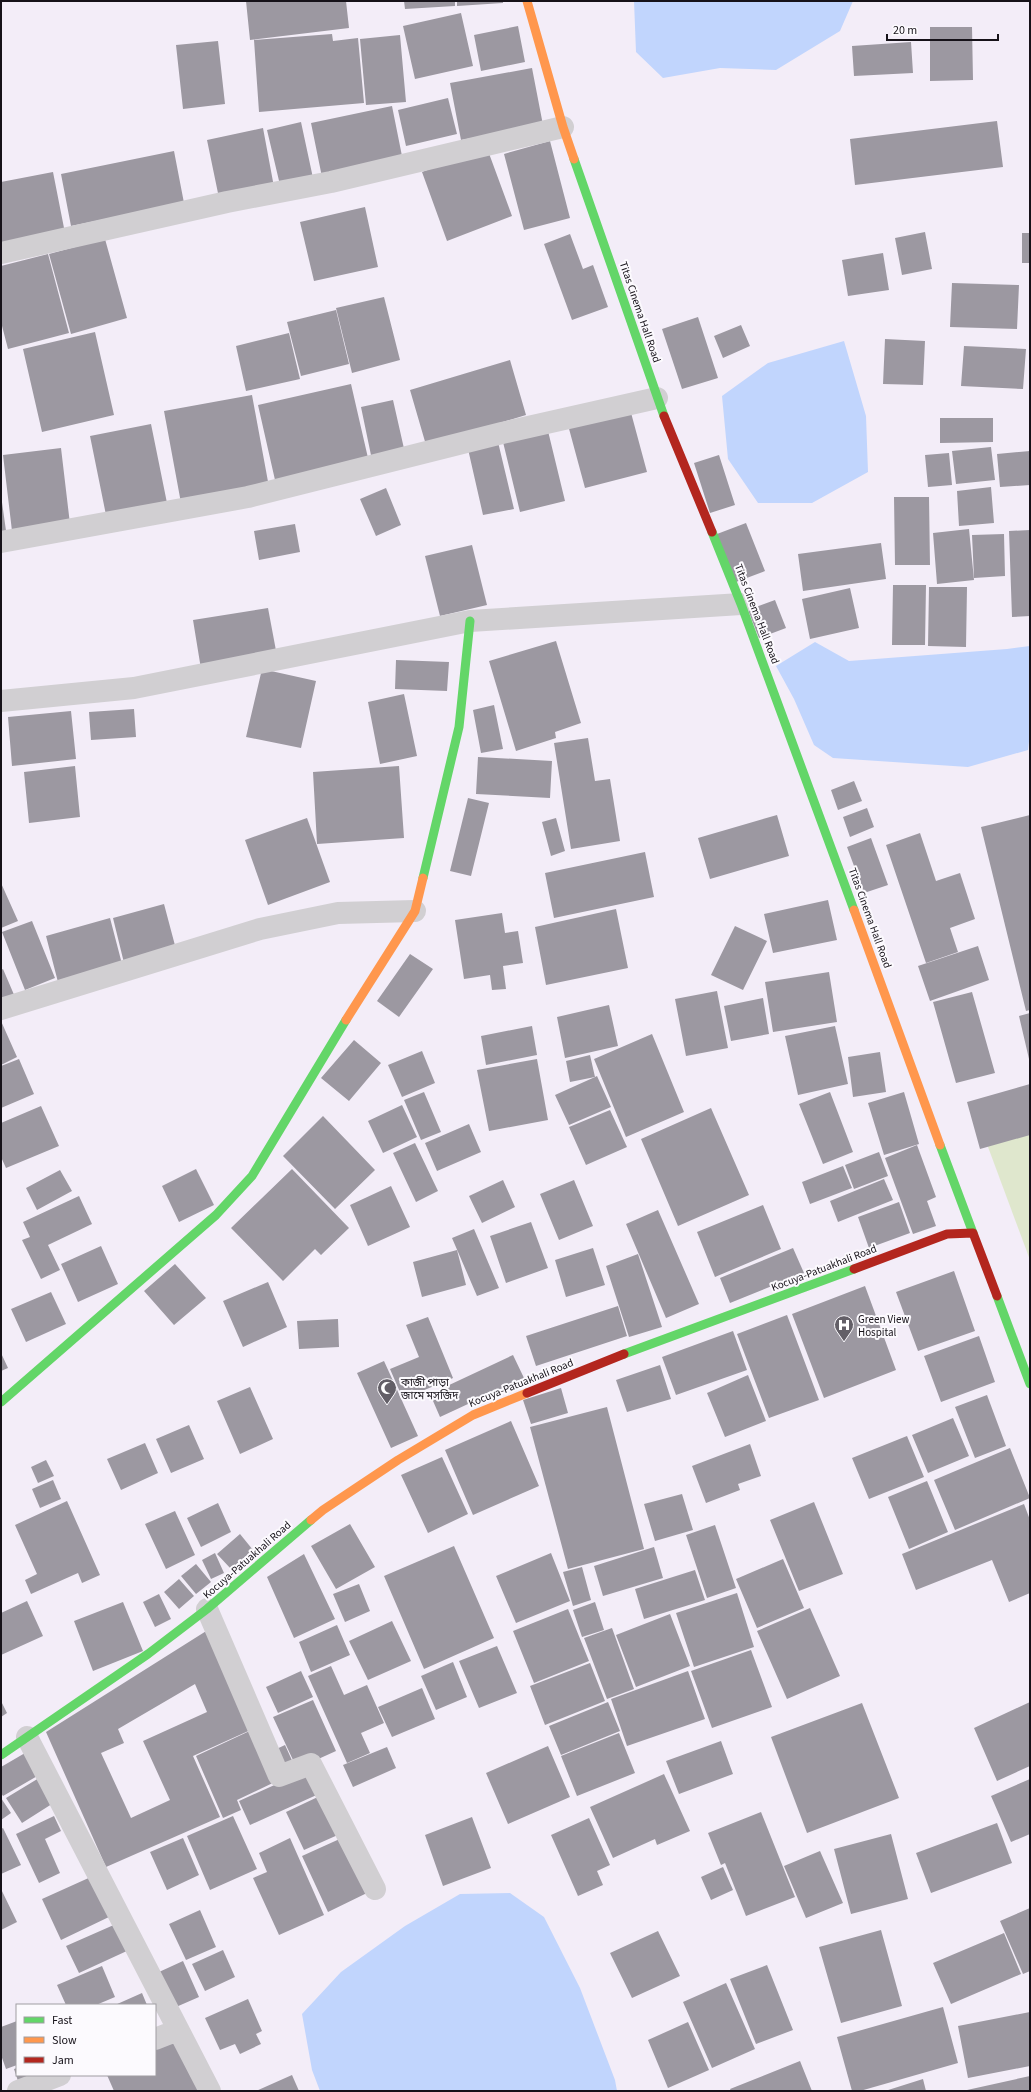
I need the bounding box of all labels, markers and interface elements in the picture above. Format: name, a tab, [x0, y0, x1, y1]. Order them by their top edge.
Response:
scale bar	[887, 16, 998, 42]
text: 20 m	[893, 22, 917, 39]
street label: Titas Cinema Hall Road	[616, 259, 664, 365]
street label: Titas Cinema Hall Road	[731, 562, 783, 666]
street label: Titas Cinema Hall Road	[845, 866, 895, 970]
street label: Kocuya-Patuakhali Road	[769, 1241, 879, 1295]
place label: Green View Hospital	[858, 1312, 910, 1340]
hospital icon: Green View Hospital	[833, 1314, 855, 1342]
street label: Kocuya-Patuakhali Road	[466, 1355, 576, 1411]
place label: কাজী পাড়া জামে মসজিদ	[400, 1375, 459, 1403]
mosque icon: কাজী পাড়া জামে মসজিদ	[376, 1377, 398, 1405]
street label: Kocuya-Patuakhali Road	[200, 1518, 294, 1602]
legend	[16, 2004, 156, 2076]
text: Fast	[52, 2012, 72, 2029]
text: Slow	[52, 2032, 77, 2049]
text: Jam	[52, 2052, 74, 2069]

